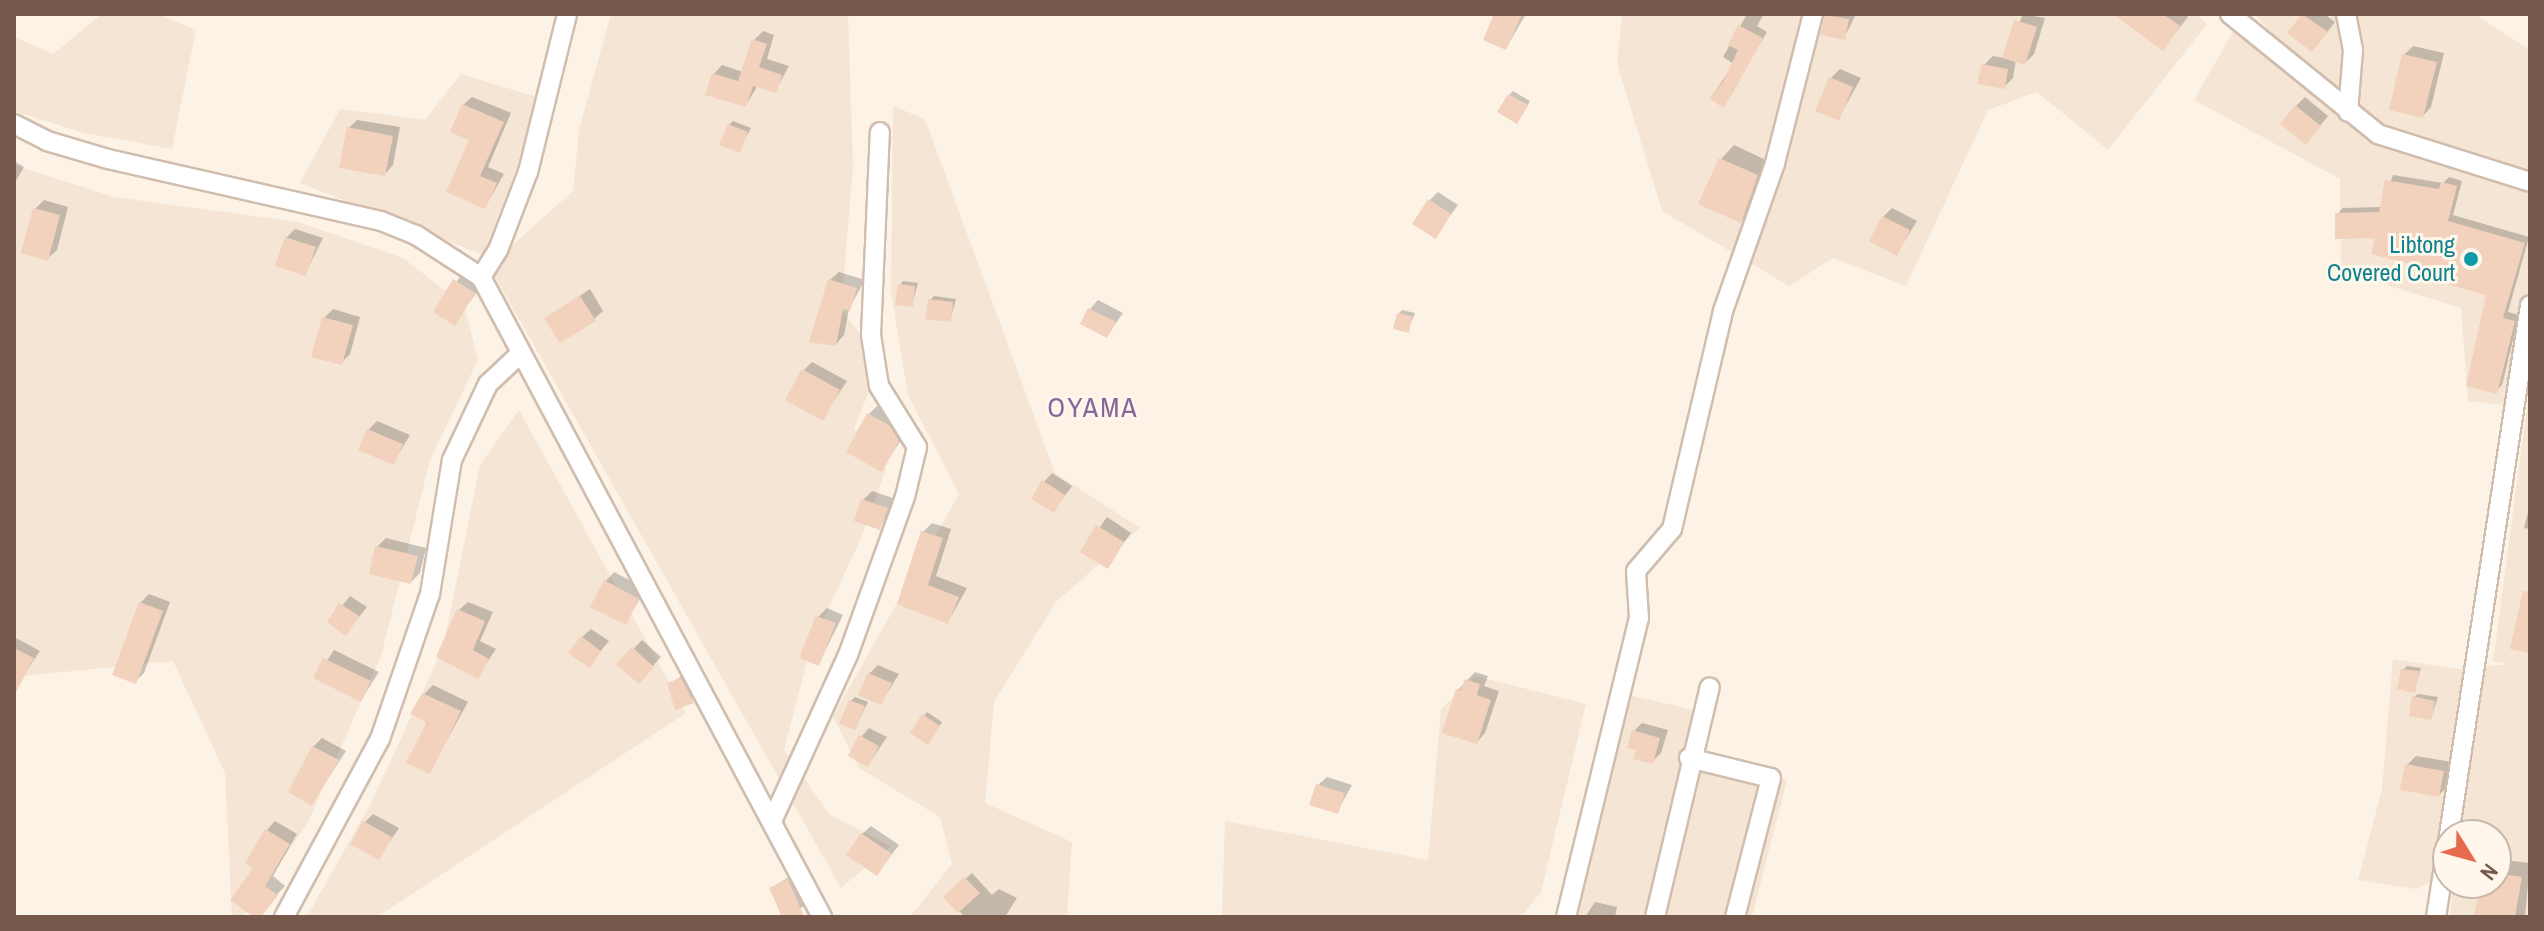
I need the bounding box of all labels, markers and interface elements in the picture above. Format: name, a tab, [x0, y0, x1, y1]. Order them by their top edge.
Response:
place label: Libtong Covered Court	[2327, 231, 2455, 287]
marker: Libtong Covered Court	[2462, 250, 2480, 268]
district label: OYAMA	[1047, 390, 1139, 424]
north arrow	[2432, 819, 2512, 899]
text: N	[2474, 858, 2505, 886]

